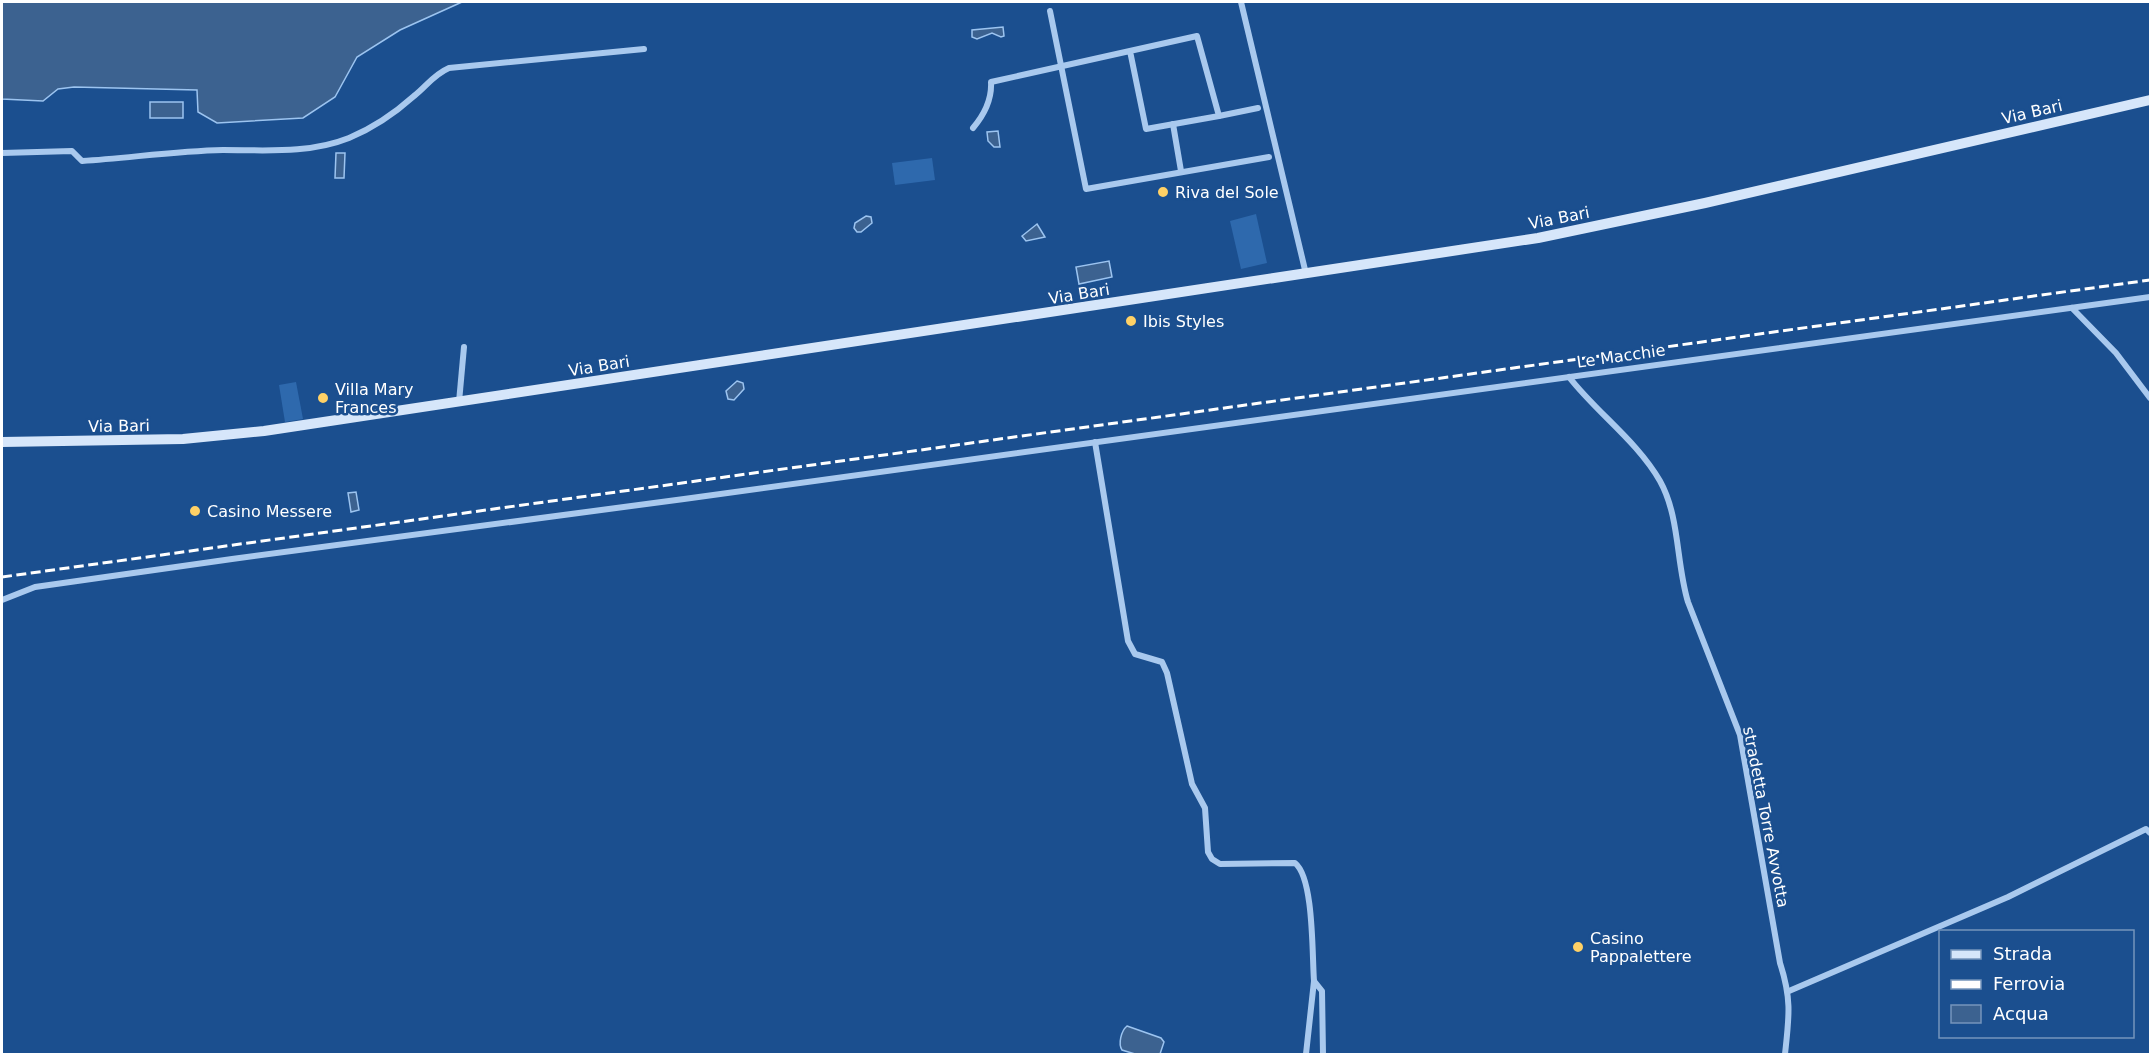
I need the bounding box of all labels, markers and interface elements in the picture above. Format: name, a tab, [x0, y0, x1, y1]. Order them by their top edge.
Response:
street label: Via Bari	[2000, 96, 2064, 128]
place label: Riva del Sole	[1175, 183, 1279, 202]
marker: Riva del Sole	[1156, 185, 1170, 199]
street label: Via Bari	[1527, 203, 1591, 233]
street label: Via Bari	[1047, 280, 1111, 308]
place label: Ibis Styles	[1143, 312, 1224, 331]
marker: Ibis Styles	[1124, 314, 1138, 328]
street label: Le Macchie	[1576, 340, 1666, 372]
street label: Via Bari	[567, 352, 631, 380]
place label: Villa Mary Frances	[335, 380, 413, 417]
marker: Villa Mary Frances	[316, 391, 330, 405]
street label: Via Bari	[88, 416, 150, 436]
place label: Casino Messere	[207, 502, 332, 521]
marker: Casino Messere	[188, 504, 202, 518]
street label: stradetta Torre Avvotta	[1739, 725, 1793, 909]
place label: Casino Pappalettere	[1590, 929, 1692, 966]
legend	[1939, 930, 2134, 1038]
marker: Casino Pappalettere	[1571, 940, 1585, 954]
text: Strada	[1993, 943, 2052, 964]
text: Ferrovia	[1993, 973, 2065, 994]
text: Acqua	[1993, 1003, 2049, 1024]

